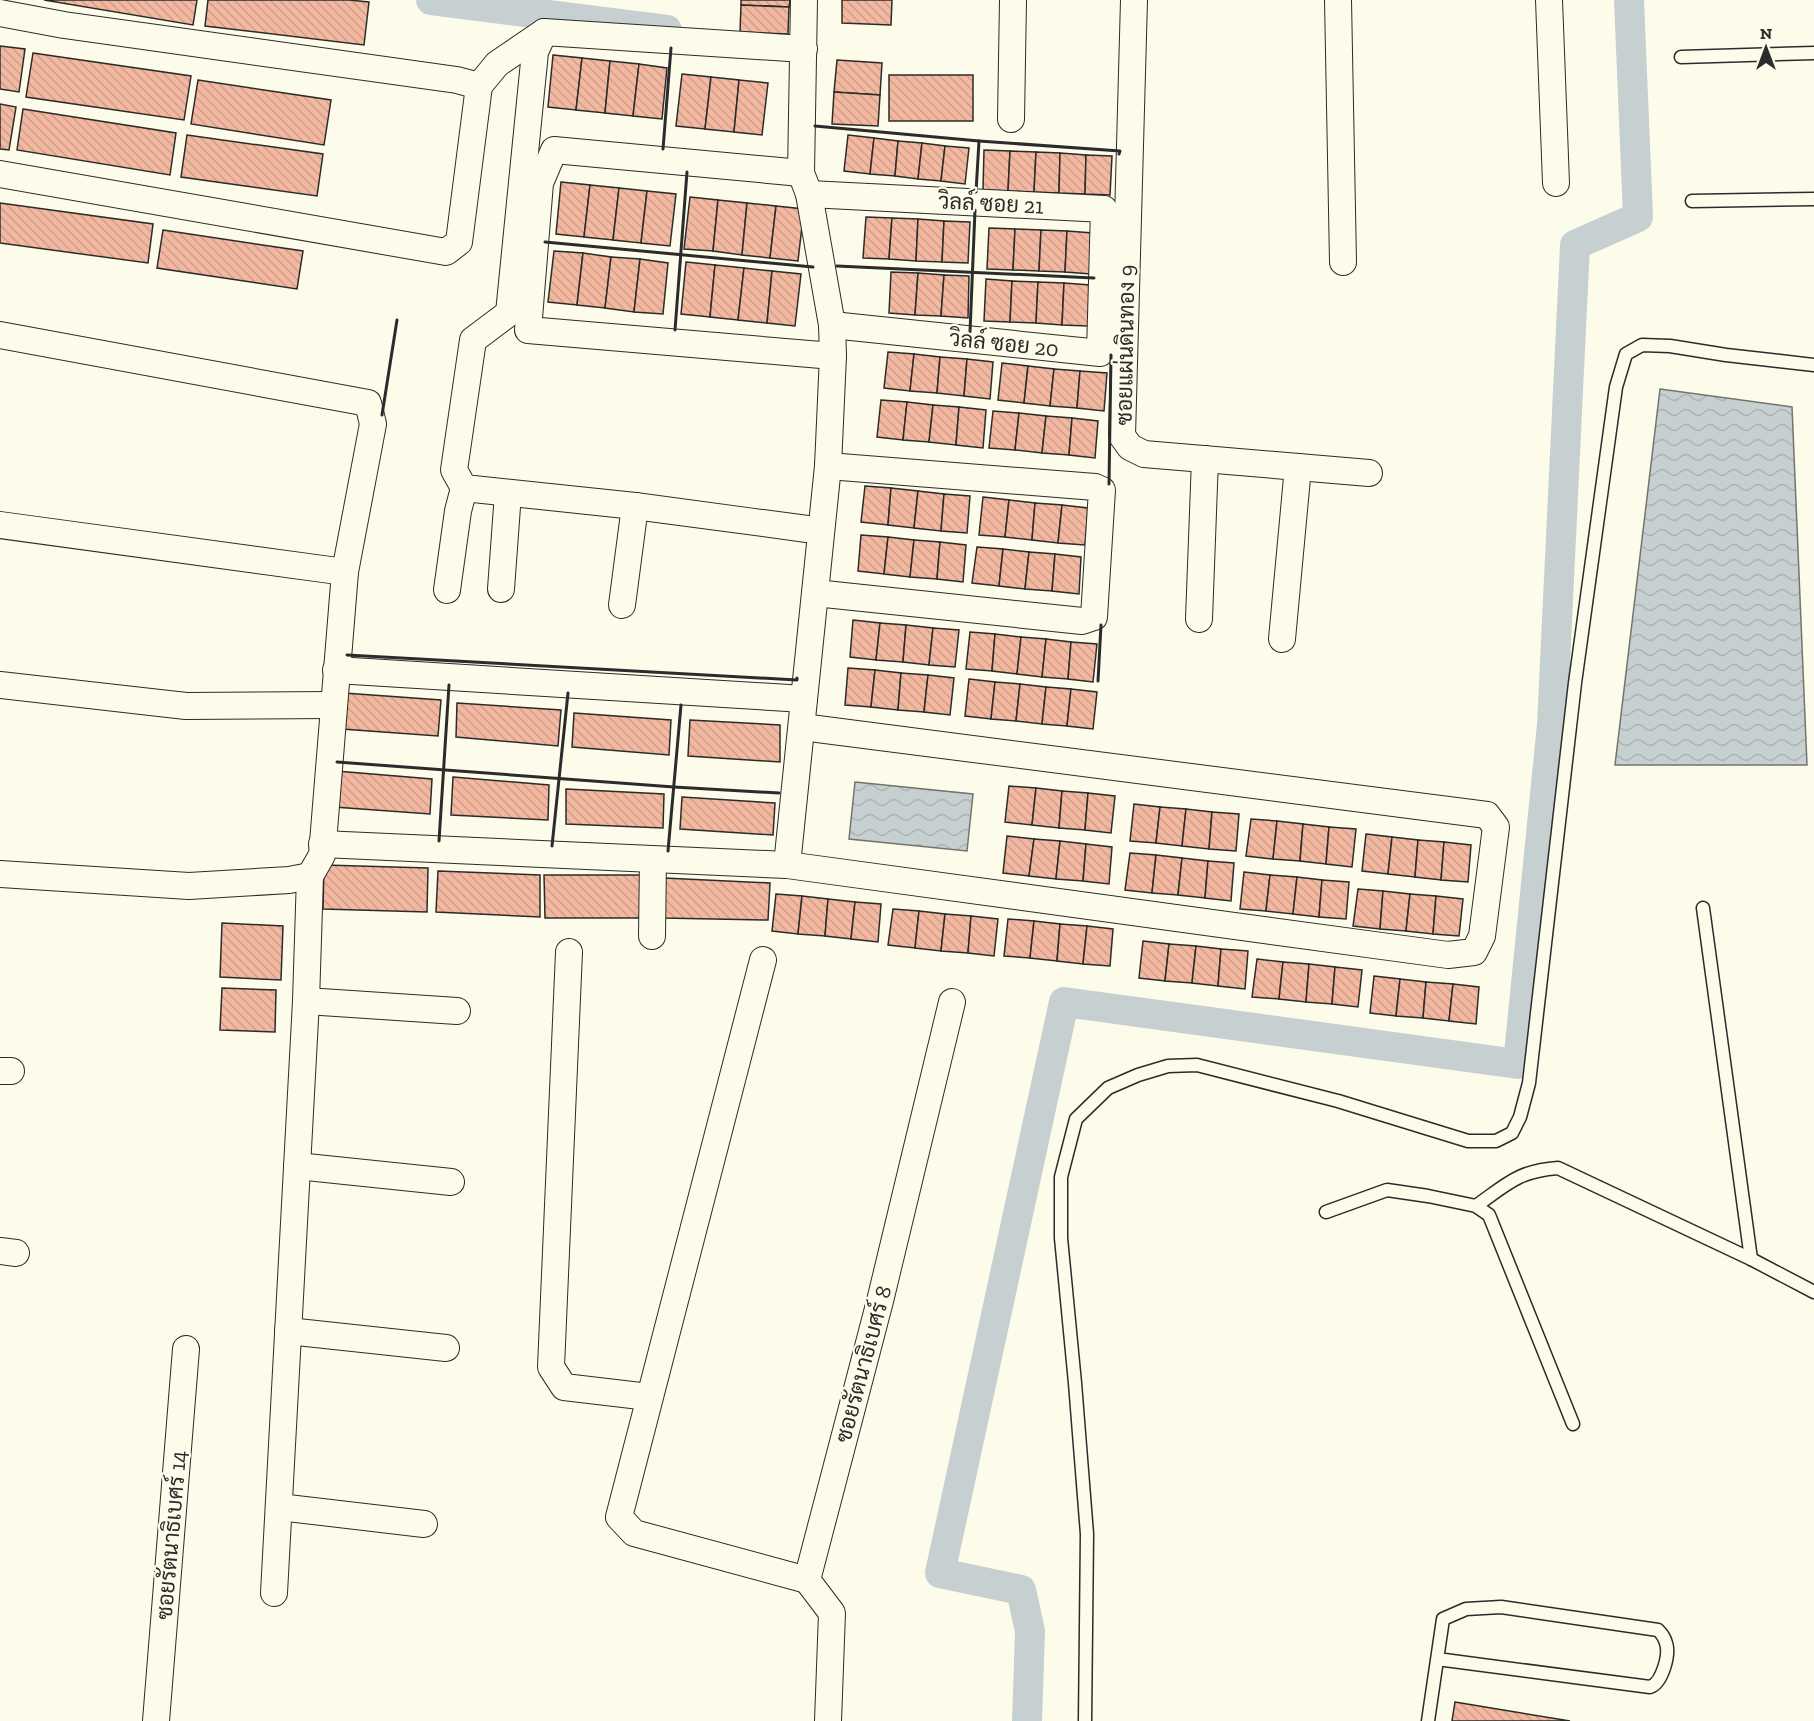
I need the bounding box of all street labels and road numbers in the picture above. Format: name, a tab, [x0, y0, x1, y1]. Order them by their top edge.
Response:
street label: วิลล์ ซอย 21	[937, 186, 1045, 220]
street label: ซอยแผ่นดินทอง 9	[1111, 265, 1140, 426]
street label: วิลล์ ซอย 20	[947, 323, 1060, 363]
street label: ซอยรัตนาธิเบศร์ 8	[829, 1282, 897, 1446]
street label: ซอยรัตนาธิเบศร์ 14	[150, 1449, 192, 1621]

